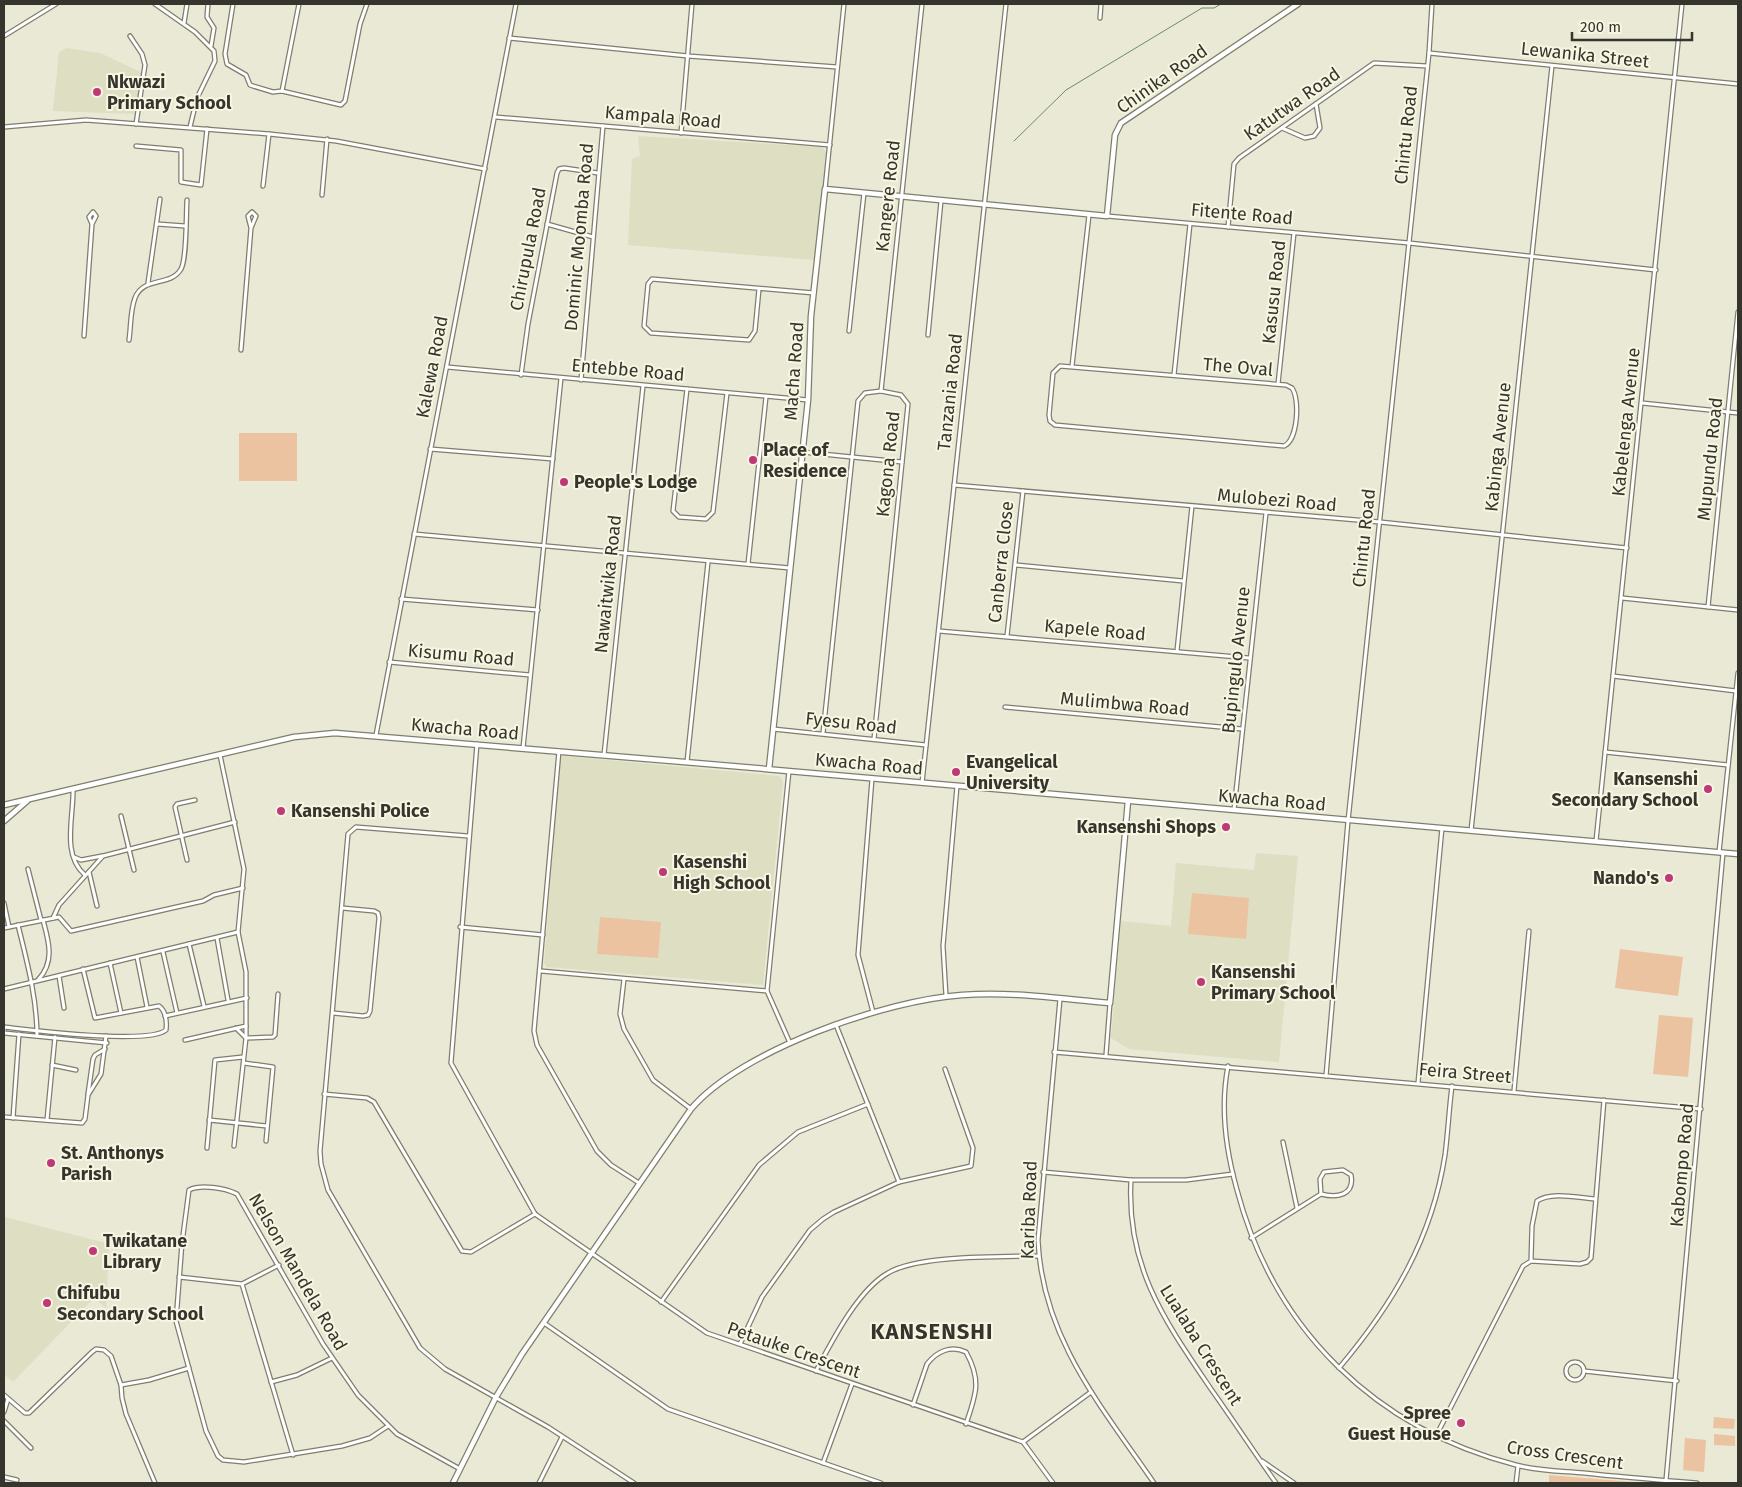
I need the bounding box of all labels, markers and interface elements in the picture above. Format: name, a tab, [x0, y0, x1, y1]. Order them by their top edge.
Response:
scale bar	[1572, 10, 1692, 42]
text: 200 m	[1580, 18, 1621, 36]
street label: Lewanika Street	[1520, 37, 1651, 73]
street label: Chinika Road	[1112, 40, 1212, 118]
street label: Katutwa Road	[1240, 63, 1344, 145]
place label: Nkwazi Primary School	[107, 71, 232, 114]
street label: Chintu Road	[1390, 84, 1422, 186]
marker: Nkwazi Primary School	[91, 86, 103, 98]
street label: Kampala Road	[604, 101, 722, 133]
street label: Kangere Road	[871, 139, 905, 253]
street label: Dominic Moomba Road	[560, 142, 598, 332]
street label: Chirupula Road	[505, 185, 551, 313]
street label: Fitente Road	[1190, 199, 1294, 229]
street label: Kasusu Road	[1258, 239, 1290, 345]
street label: Kalewa Road	[411, 314, 453, 420]
street label: Macha Road	[780, 321, 808, 421]
street label: Tanzania Road	[933, 332, 967, 452]
street label: Kabelenga Avenue	[1607, 346, 1645, 498]
street label: The Oval	[1202, 353, 1274, 381]
street label: Entebbe Road	[570, 354, 686, 386]
street label: Kabinga Avenue	[1480, 381, 1516, 513]
street label: Mupundu Road	[1693, 396, 1727, 522]
street label: Kagona Road	[872, 410, 904, 518]
place label: Place of Residence	[763, 439, 847, 482]
marker: Place of Residence	[747, 454, 759, 466]
place label: People's Lodge	[574, 471, 697, 493]
marker: People's Lodge	[558, 476, 570, 488]
street label: Mulobezi Road	[1216, 484, 1338, 516]
street label: Chintu Road	[1348, 487, 1380, 589]
street label: Canberra Close	[984, 500, 1018, 624]
street label: Nawaitwika Road	[590, 514, 626, 654]
street label: Bupingulo Avenue	[1217, 585, 1255, 735]
street label: Kapele Road	[1043, 615, 1147, 645]
street label: Kisumu Road	[407, 639, 515, 671]
street label: Mulimbwa Road	[1059, 687, 1191, 721]
street label: Fyesu Road	[804, 707, 898, 739]
street label: Kwacha Road	[410, 713, 520, 745]
street label: Kwacha Road	[814, 748, 924, 780]
place label: Evangelical University	[966, 751, 1058, 794]
marker: Evangelical University	[950, 766, 962, 778]
place label: Kansenshi Secondary School	[1551, 768, 1699, 811]
marker: Kansenshi Secondary School	[1702, 783, 1714, 795]
street label: Kwacha Road	[1217, 784, 1327, 816]
place label: Kansenshi Police	[291, 800, 429, 822]
marker: Kansenshi Police	[275, 805, 287, 817]
place label: Kansenshi Shops	[1076, 816, 1216, 838]
marker: Kansenshi Shops	[1220, 821, 1232, 833]
place label: Kasenshi High School	[673, 851, 771, 894]
marker: Kasenshi High School	[657, 866, 669, 878]
place label: Nando's	[1593, 867, 1659, 889]
marker: Nando's	[1663, 872, 1675, 884]
place label: Kansenshi Primary School	[1211, 961, 1336, 1004]
marker: Kansenshi Primary School	[1195, 976, 1207, 988]
street label: Feira Street	[1418, 1058, 1513, 1088]
street label: Kabompo Road	[1666, 1102, 1698, 1228]
place label: St. Anthonys Parish	[61, 1142, 164, 1185]
marker: St. Anthonys Parish	[45, 1157, 57, 1169]
street label: Kariba Road	[1016, 1160, 1042, 1260]
street label: Nelson Mandela Road	[244, 1190, 352, 1354]
place label: Twikatane Library	[103, 1230, 187, 1273]
marker: Twikatane Library	[87, 1245, 99, 1257]
street label: Lualaba Crescent	[1155, 1280, 1247, 1410]
place label: Chifubu Secondary School	[57, 1282, 204, 1325]
marker: Chifubu Secondary School	[41, 1297, 53, 1309]
street label: Petauke Crescent	[724, 1317, 864, 1383]
district label: KANSENSHI	[871, 1318, 993, 1345]
place label: Spree Guest House	[1348, 1402, 1451, 1445]
marker: Spree Guest House	[1455, 1417, 1467, 1429]
street label: Cross Crescent	[1505, 1436, 1625, 1474]

